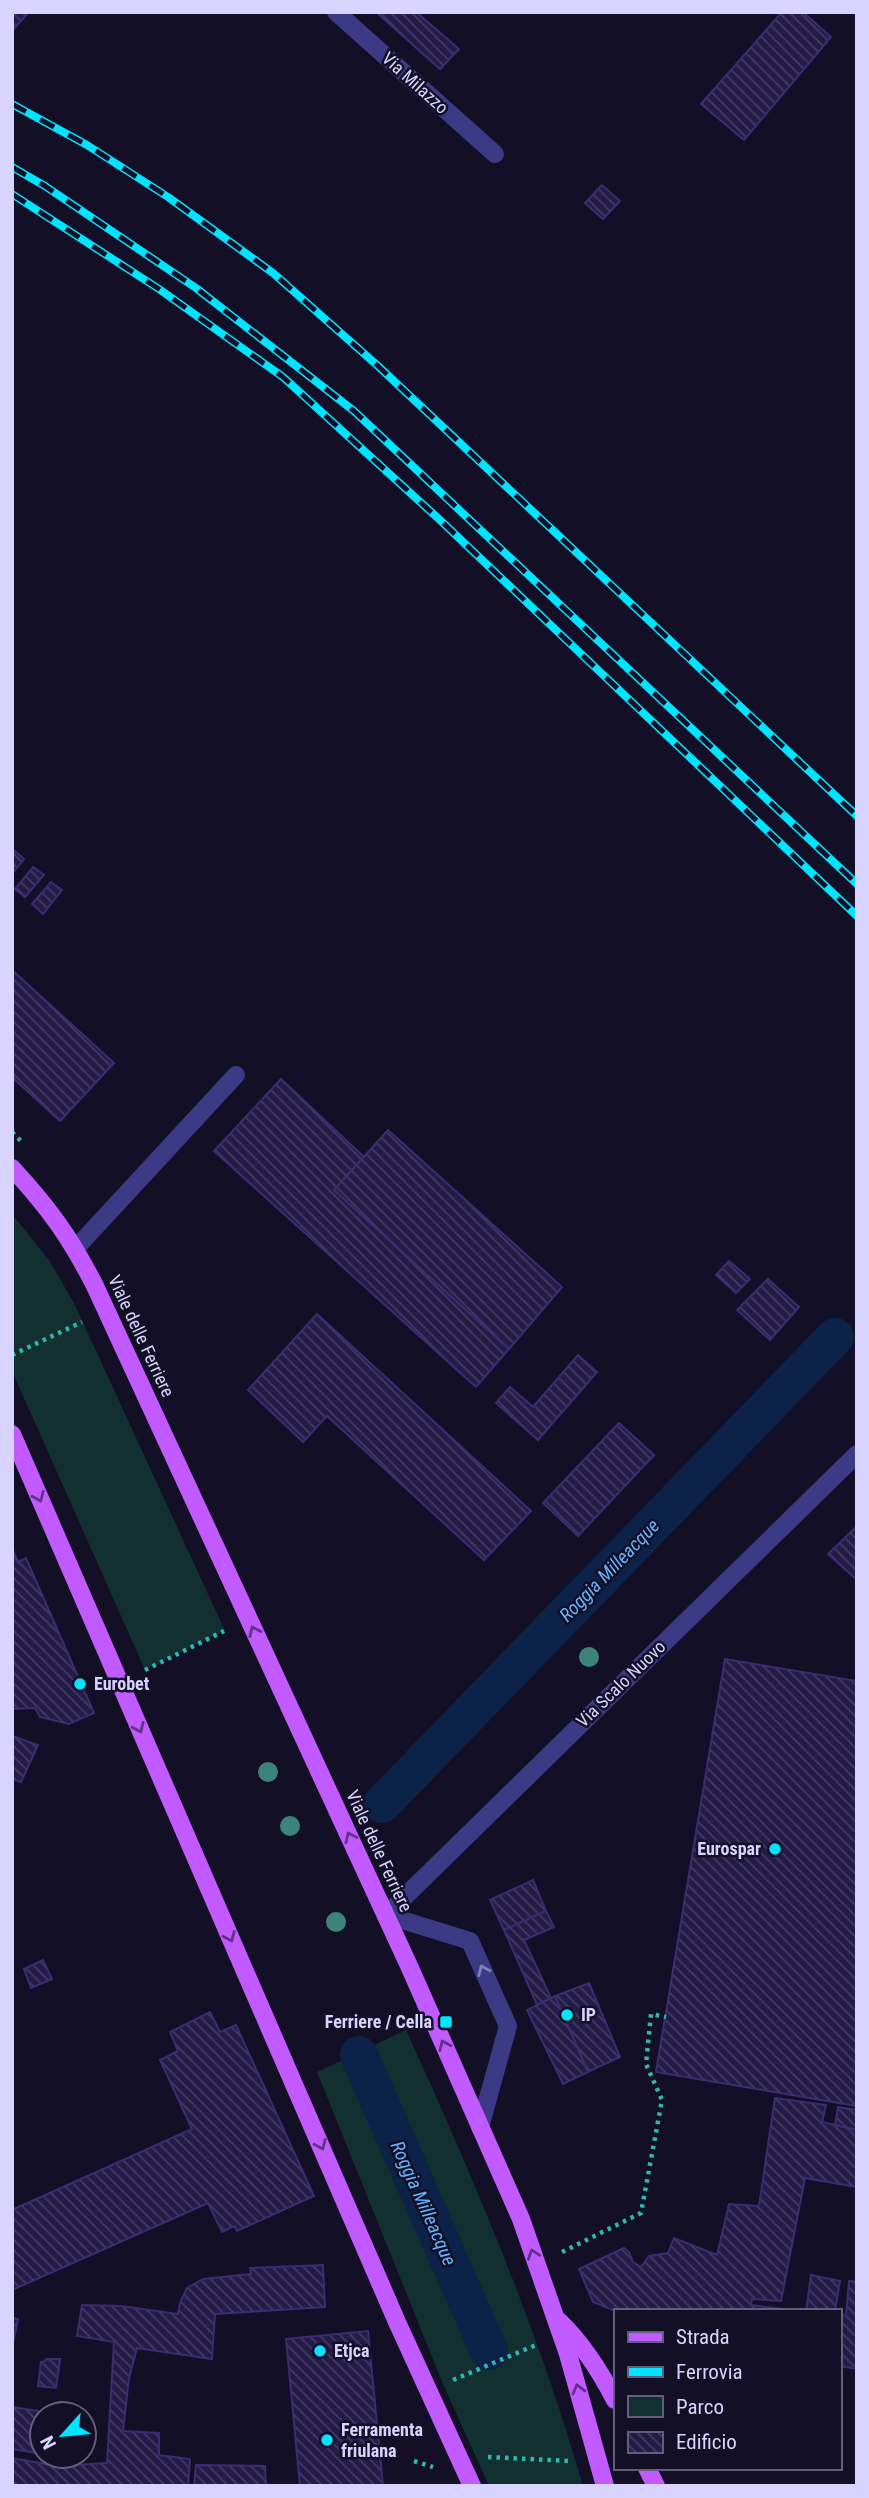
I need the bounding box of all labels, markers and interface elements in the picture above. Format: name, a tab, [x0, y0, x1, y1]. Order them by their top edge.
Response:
street label: Via Milazzo	[378, 47, 453, 118]
street label: Viale delle Ferriere	[104, 1272, 179, 1400]
one-way arrow	[30, 1490, 44, 1502]
water label: Roggia Milleacque	[555, 1514, 664, 1627]
one-way arrow	[248, 1626, 262, 1638]
street label: Via Scalo Nuovo	[572, 1636, 670, 1731]
place label: Eurobet	[94, 1673, 150, 1694]
marker: Eurobet	[72, 1676, 88, 1692]
one-way arrow	[131, 1721, 145, 1733]
street label: Viale delle Ferriere	[342, 1787, 417, 1915]
one-way arrow	[344, 1832, 358, 1845]
place label: Eurospar	[697, 1838, 761, 1859]
marker: Eurospar	[767, 1841, 783, 1857]
one-way arrow	[222, 1930, 236, 1942]
one-way arrow	[477, 1965, 491, 1977]
place label: IP	[581, 2004, 596, 2025]
marker: IP	[559, 2007, 575, 2023]
place label: Ferriere / Cella	[325, 2011, 432, 2032]
marker: Ferriere / Cella	[438, 2014, 454, 2030]
one-way arrow	[438, 2040, 452, 2052]
water label: Roggia Milleacque	[386, 2137, 461, 2269]
one-way arrow	[313, 2138, 327, 2150]
one-way arrow	[527, 2248, 541, 2260]
legend	[614, 2309, 841, 2470]
text: Strada	[676, 2325, 730, 2349]
place label: Etjca	[334, 2340, 370, 2361]
marker: Etjca	[312, 2343, 328, 2359]
text: Ferrovia	[676, 2360, 743, 2384]
one-way arrow	[572, 2383, 586, 2395]
text: Parco	[676, 2395, 724, 2419]
north arrow	[28, 2400, 98, 2470]
place label: Ferramenta friulana	[341, 2419, 423, 2461]
text: Edificio	[676, 2430, 737, 2454]
text: N	[35, 2432, 61, 2453]
marker: Ferramenta friulana	[319, 2432, 335, 2448]

